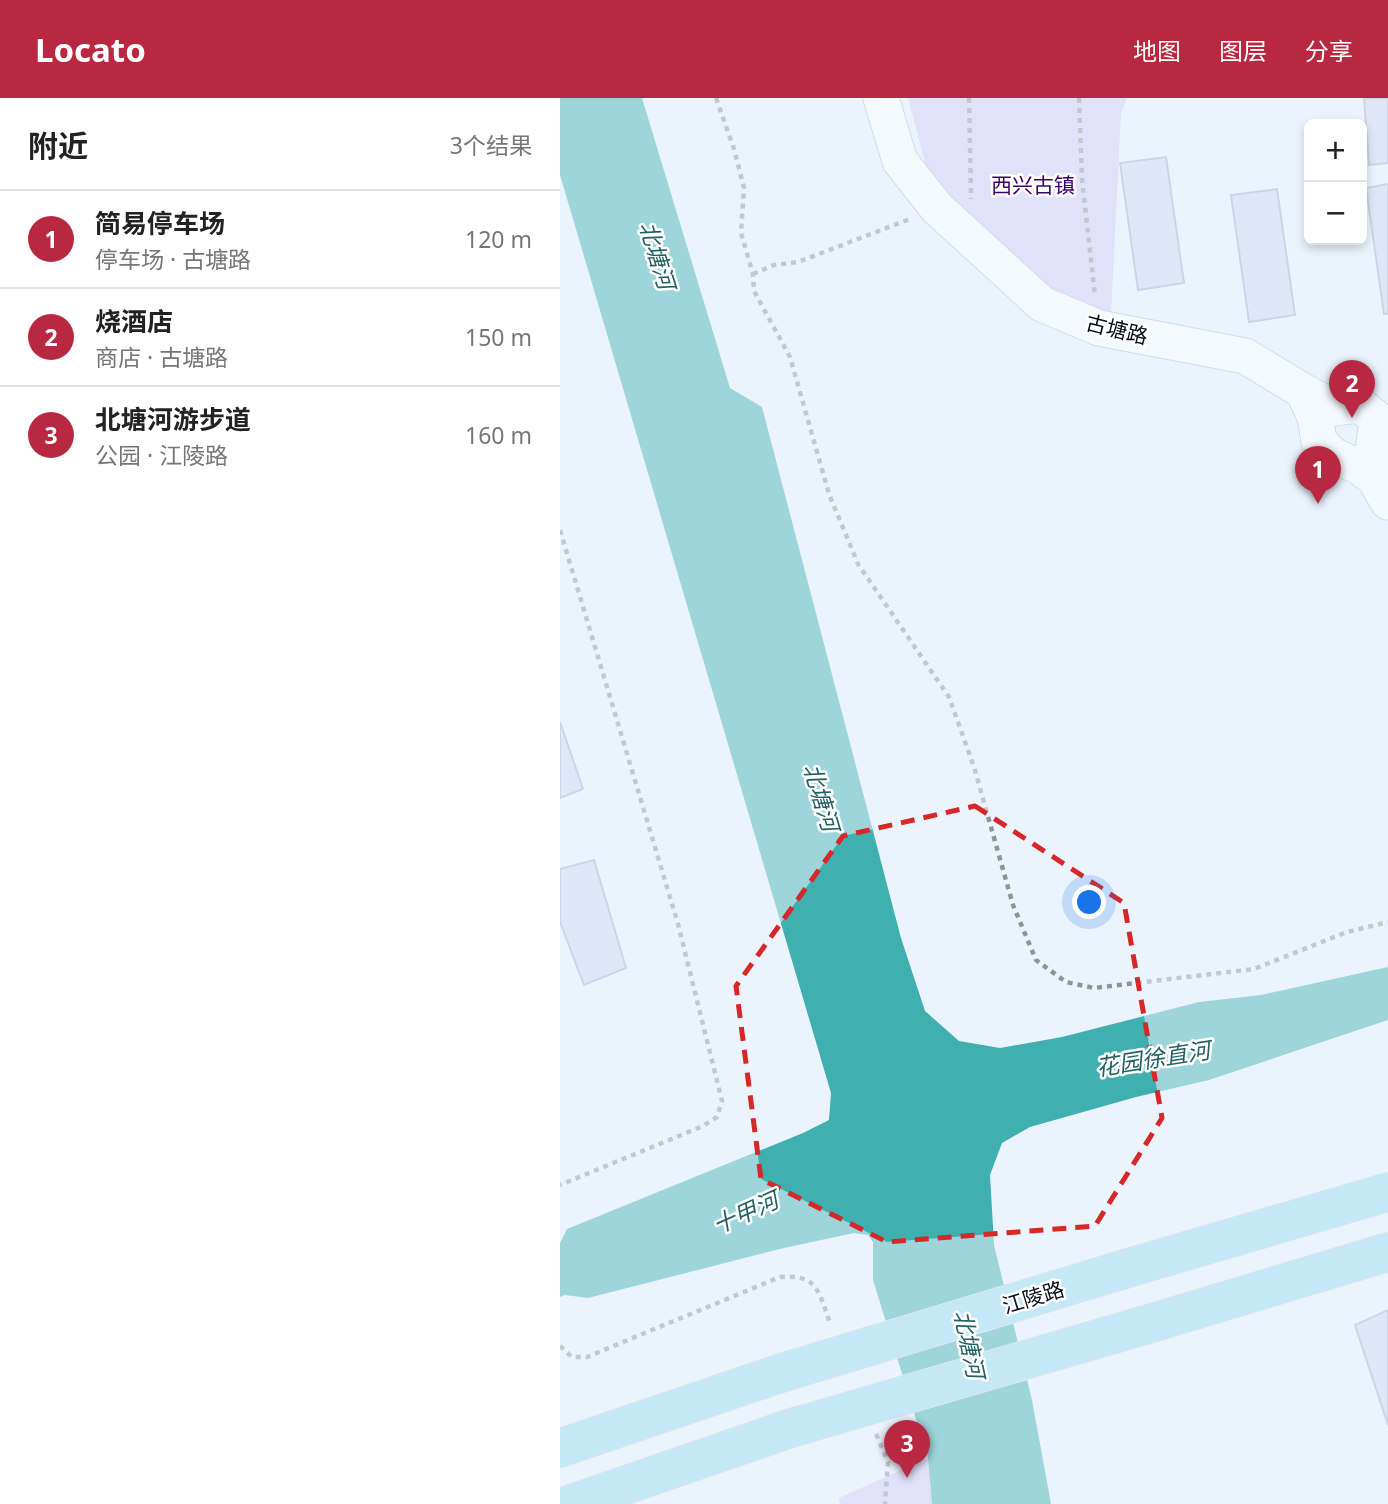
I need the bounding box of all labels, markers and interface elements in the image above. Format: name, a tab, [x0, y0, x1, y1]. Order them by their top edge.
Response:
text: Locato	[35, 27, 146, 72]
text: 地图	[1133, 34, 1181, 67]
text: 图层	[1219, 34, 1267, 67]
text: 分享	[1305, 34, 1353, 67]
map controls	[1304, 119, 1367, 245]
button: +	[1304, 119, 1367, 182]
text: 附近	[28, 125, 88, 166]
text: 3个结果	[450, 129, 532, 161]
park label: 西兴古镇	[991, 171, 1075, 199]
button: −	[1304, 182, 1367, 245]
text: 简易停车场	[95, 205, 225, 241]
water label: 北塘河	[633, 217, 685, 296]
text: 1	[44, 223, 58, 255]
text: 120 m	[465, 223, 532, 255]
text: 停车场 · 古塘路	[95, 243, 251, 275]
text: 烧酒店	[95, 303, 173, 339]
street label: 古塘路	[1083, 308, 1151, 350]
text: 2	[44, 321, 58, 353]
text: 150 m	[465, 321, 532, 353]
text: 商店 · 古塘路	[95, 341, 228, 373]
pin: 2	[1329, 360, 1375, 418]
text: 北塘河游步道	[95, 401, 251, 437]
text: 3	[44, 419, 58, 451]
text: 160 m	[465, 419, 532, 451]
text: 公园 · 江陵路	[95, 439, 228, 471]
pin: 1	[1295, 446, 1341, 504]
water label: 北塘河	[797, 759, 849, 838]
your location	[1072, 885, 1106, 919]
water label: 花园徐直河	[1094, 1033, 1216, 1083]
water label: 十甲河	[707, 1182, 787, 1241]
street label: 江陵路	[999, 1274, 1067, 1320]
water label: 北塘河	[947, 1307, 994, 1385]
pin: 3	[884, 1420, 930, 1478]

